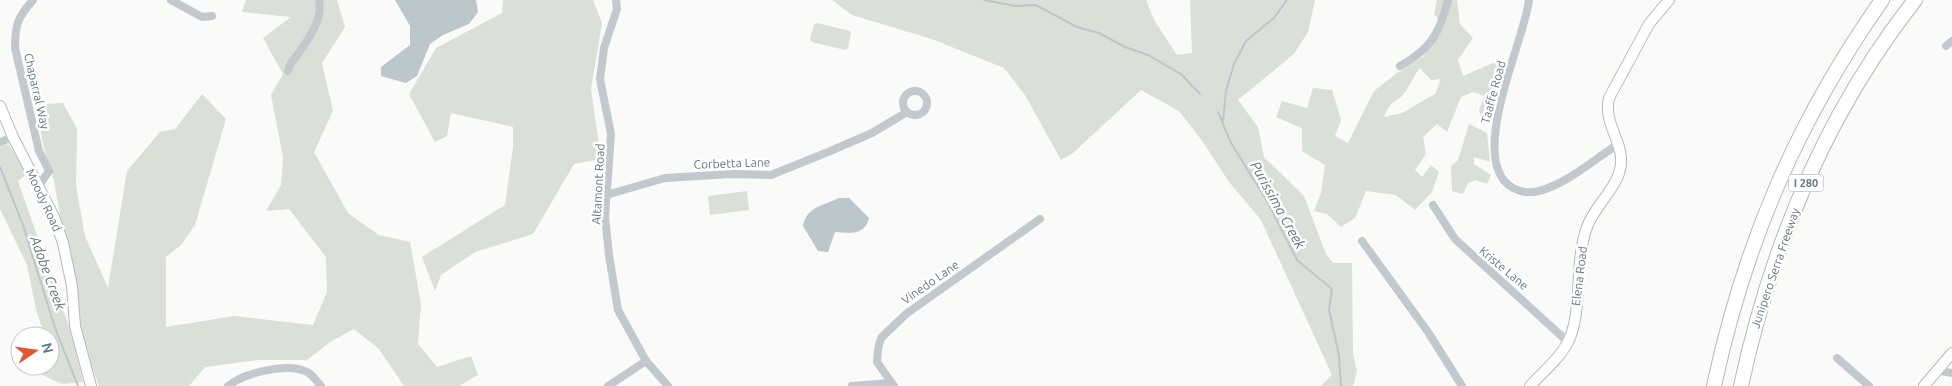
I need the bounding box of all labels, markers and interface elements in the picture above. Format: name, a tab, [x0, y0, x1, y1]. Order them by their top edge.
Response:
street label: Chaparral Way	[22, 52, 52, 130]
street label: Taaffe Road	[1478, 59, 1508, 125]
street label: Altamont Road	[589, 143, 607, 225]
street label: Corbetta Lane	[693, 155, 771, 171]
water label: Purissima Creek	[1247, 158, 1309, 252]
street label: Moody Road	[24, 167, 64, 233]
road number: I 280	[1788, 174, 1824, 192]
street label: Junipero Serra Freeway	[1748, 206, 1802, 330]
water label: Adobe Creek	[27, 233, 69, 313]
street label: Kriste Lane	[1477, 244, 1531, 292]
street label: Elena Road	[1569, 245, 1589, 307]
street label: Vinedo Lane	[899, 257, 961, 307]
north arrow	[10, 326, 60, 376]
text: N	[39, 341, 57, 355]

